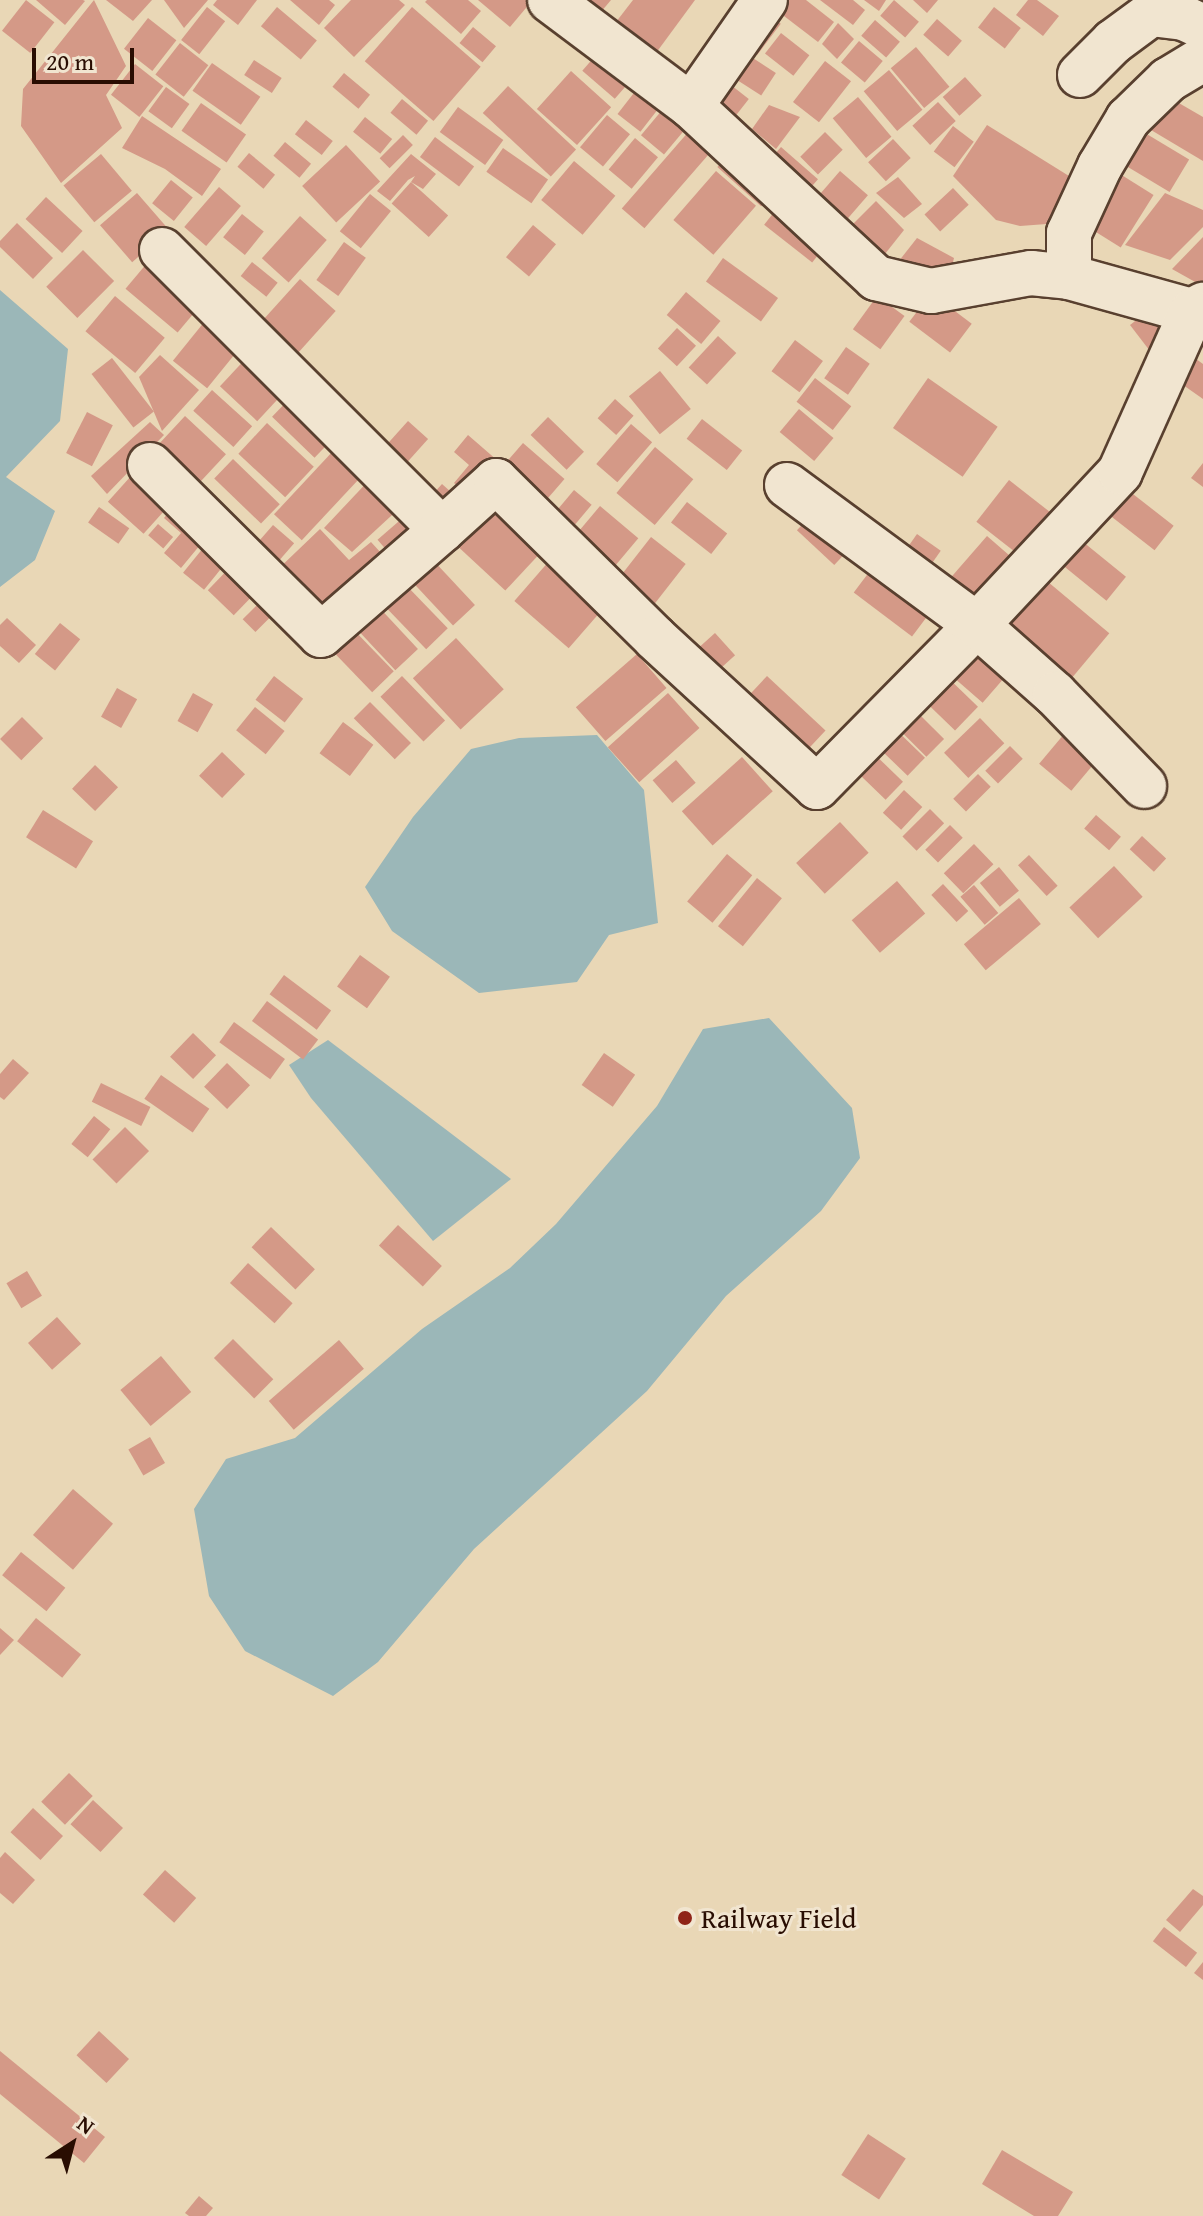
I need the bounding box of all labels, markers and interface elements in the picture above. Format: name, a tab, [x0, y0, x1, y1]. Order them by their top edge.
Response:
scale bar	[36, 32, 138, 82]
text: 20 m	[46, 44, 94, 79]
place label: Railway Field	[701, 1901, 856, 1935]
marker: Railway Field	[676, 1909, 694, 1927]
north arrow	[32, 2104, 112, 2184]
text: N	[71, 2107, 101, 2142]

